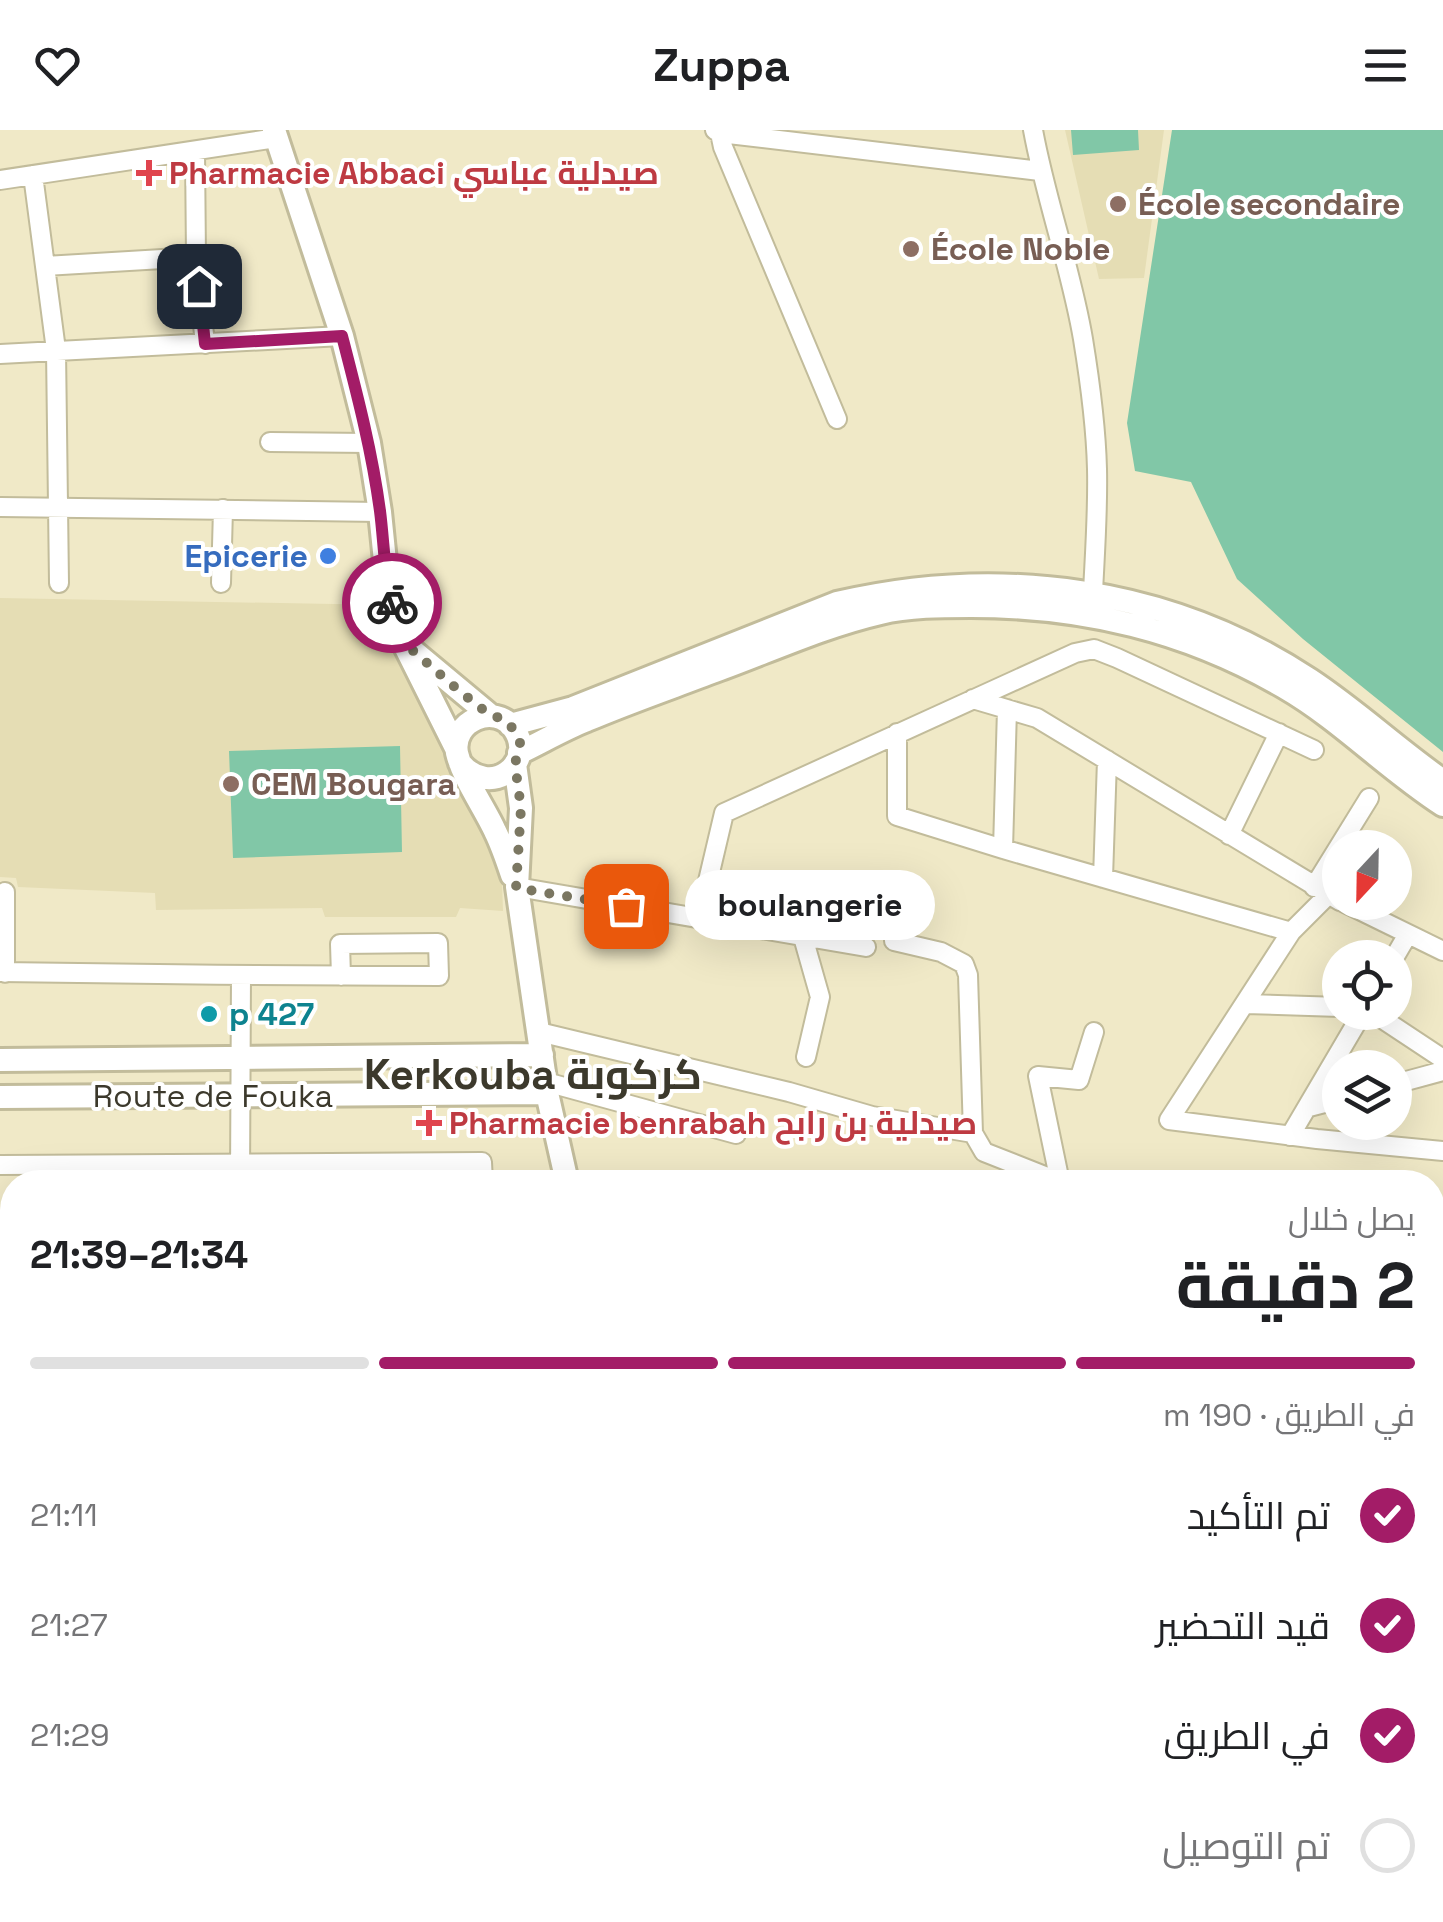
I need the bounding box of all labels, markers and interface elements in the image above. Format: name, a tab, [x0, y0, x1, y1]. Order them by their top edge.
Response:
text: Zuppa	[653, 37, 790, 94]
icon: heart	[30, 38, 85, 93]
icon: menu	[1358, 38, 1413, 93]
place label: Pharmacie Abbaci صيدلية عباسي	[169, 153, 659, 198]
marker: Pharmacie Abbaci صيدلية عباسي	[138, 162, 160, 184]
place label: École secondaire	[1138, 184, 1400, 224]
marker: École secondaire	[1107, 193, 1129, 215]
place label: École Noble	[931, 229, 1111, 269]
marker: École Noble	[900, 238, 922, 260]
pin	[157, 244, 242, 329]
icon: home	[172, 259, 227, 314]
place label: Epicerie	[184, 536, 308, 576]
marker: Epicerie	[317, 545, 339, 567]
courier	[342, 553, 442, 653]
icon: bike	[365, 576, 420, 631]
place label: CEM Bougara	[251, 764, 456, 804]
marker: CEM Bougara	[220, 773, 242, 795]
north arrow	[1322, 830, 1412, 920]
map controls	[1322, 830, 1412, 1140]
pin	[584, 864, 669, 949]
callout: boulangerie	[686, 871, 936, 941]
icon: bag	[599, 879, 654, 934]
text: boulangerie	[718, 885, 902, 925]
button: locate	[1322, 940, 1412, 1030]
place label: p 427	[229, 994, 314, 1034]
marker: p 427	[198, 1003, 220, 1025]
district label: Kerkouba كركوبة	[364, 1048, 702, 1101]
button: layers	[1322, 1050, 1412, 1140]
street label: Route de Fouka	[93, 1076, 333, 1116]
place label: Pharmacie benrabah صيدلية بن رابح	[449, 1103, 977, 1145]
marker: Pharmacie benrabah صيدلية بن رابح	[418, 1112, 440, 1134]
text: يصل خلال	[1288, 1199, 1415, 1239]
text: 21:34–21:39	[30, 1231, 248, 1279]
text: 2 دقيقة	[1176, 1244, 1415, 1327]
text: في الطريق · 190 m	[1163, 1395, 1415, 1435]
icon: check	[1360, 1488, 1415, 1543]
text: تم التأكيد	[1187, 1492, 1330, 1540]
text: 21:11	[30, 1495, 98, 1535]
icon: check	[1360, 1598, 1415, 1653]
text: قيد التحضير	[1156, 1602, 1330, 1650]
text: 21:27	[30, 1605, 108, 1645]
icon: check	[1360, 1708, 1415, 1763]
text: في الطريق	[1163, 1712, 1330, 1760]
text: 21:29	[30, 1715, 110, 1755]
text: تم التوصيل	[1162, 1822, 1330, 1870]

